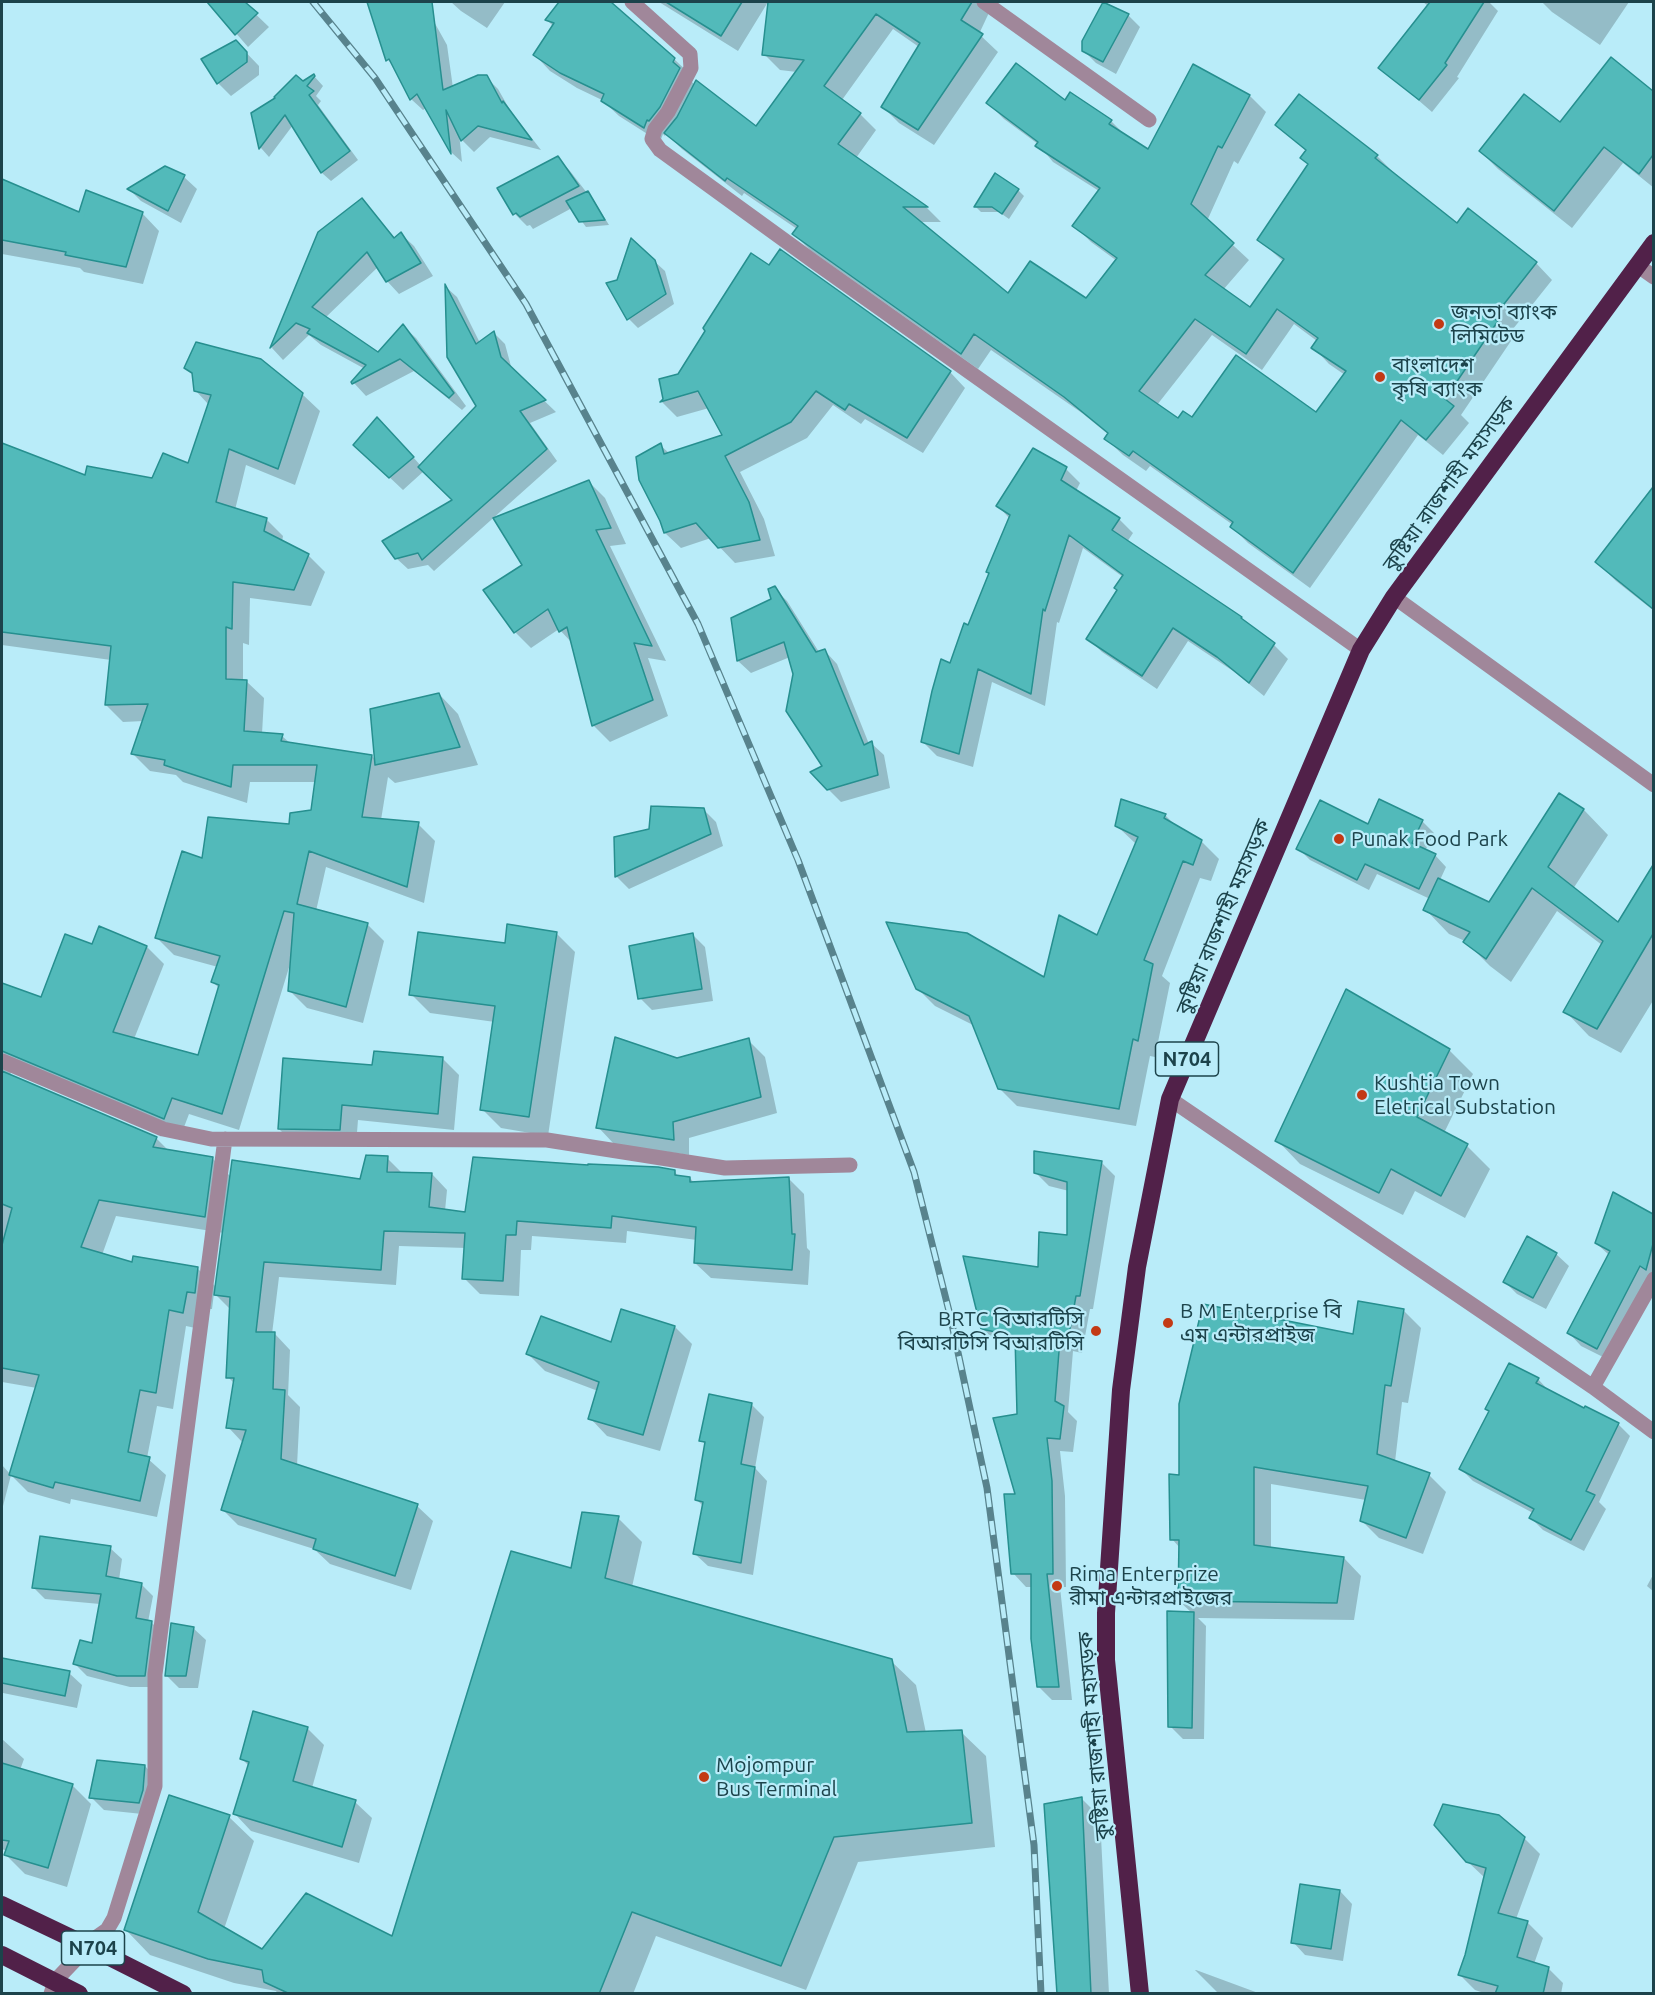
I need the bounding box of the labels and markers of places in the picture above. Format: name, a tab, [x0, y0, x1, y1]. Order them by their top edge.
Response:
place label: জনতা ব্যাংক লিমিটেড	[1451, 299, 1557, 349]
marker: জনতা ব্যাংক লিমিটেড	[1432, 317, 1446, 331]
place label: বাংলাদেশ কৃষি ব্যাংক	[1392, 352, 1482, 402]
marker: বাংলাদেশ কৃষি ব্যাংক	[1373, 370, 1387, 384]
place label: Punak Food Park	[1351, 826, 1508, 852]
marker: Punak Food Park	[1332, 832, 1346, 846]
place label: Kushtia Town Eletrical Substation	[1374, 1070, 1556, 1120]
marker: Kushtia Town Eletrical Substation	[1355, 1088, 1369, 1102]
place label: B M Enterprise বি এম এন্টারপ্রাইজ	[1180, 1298, 1342, 1348]
place label: BRTC বিআরটিসি বিআরটিসি বিআরটিসি	[898, 1306, 1084, 1356]
marker: B M Enterprise বি এম এন্টারপ্রাইজ	[1161, 1316, 1175, 1330]
marker: BRTC বিআরটিসি বিআরটিসি বিআরটিসি	[1089, 1324, 1103, 1338]
place label: Rima Enterprize রীমা এন্টারপ্রাইজের	[1069, 1561, 1232, 1611]
marker: Rima Enterprize রীমা এন্টারপ্রাইজের	[1050, 1579, 1064, 1593]
place label: Mojompur Bus Terminal	[716, 1752, 837, 1802]
marker: Mojompur Bus Terminal	[697, 1770, 711, 1784]

